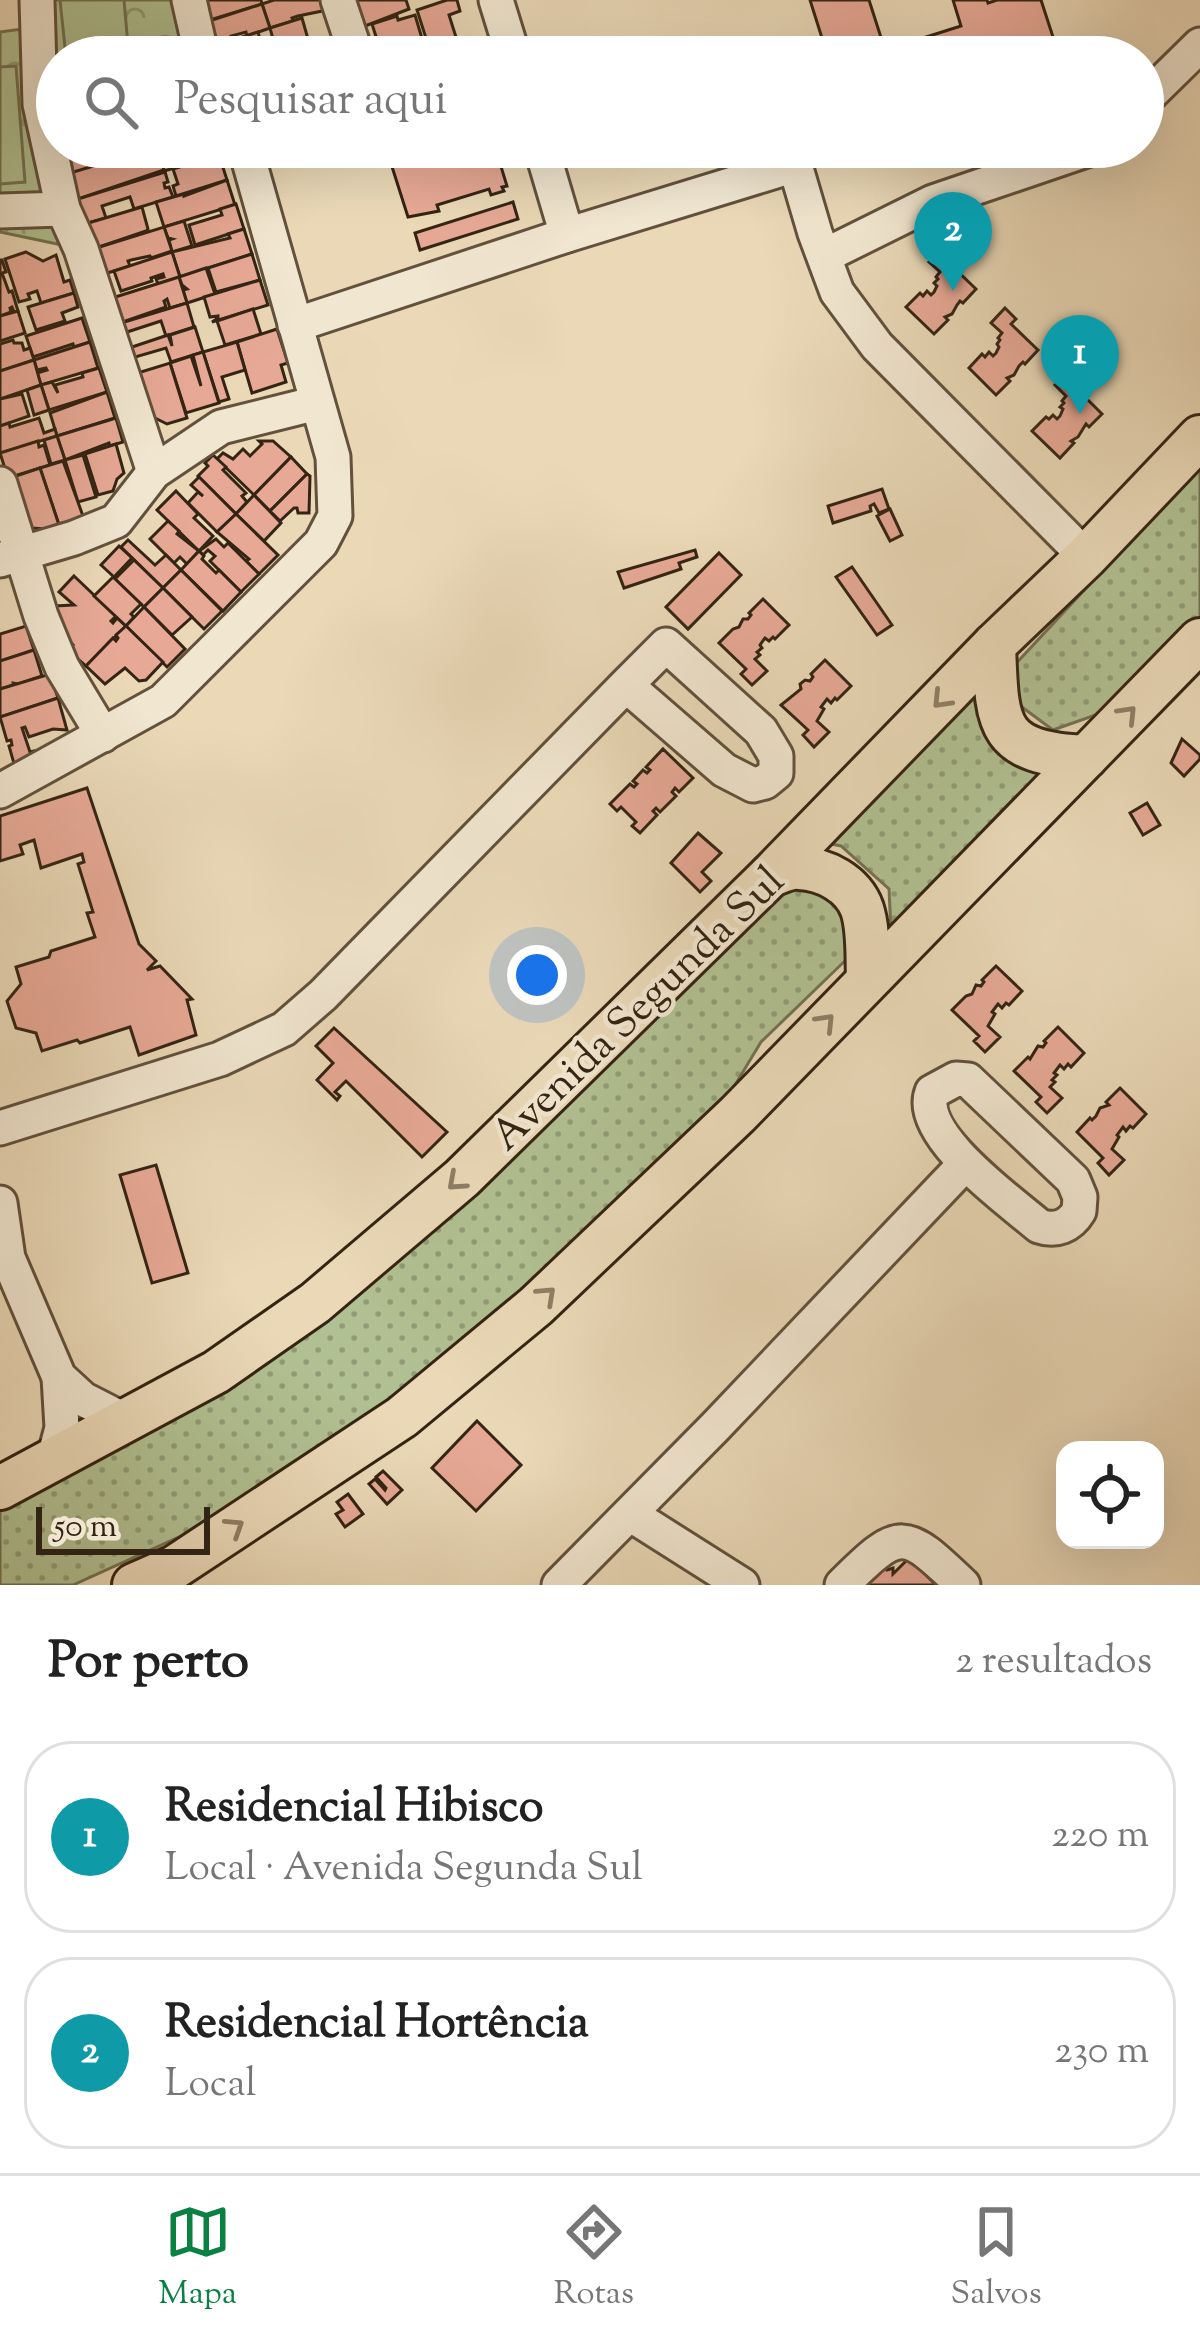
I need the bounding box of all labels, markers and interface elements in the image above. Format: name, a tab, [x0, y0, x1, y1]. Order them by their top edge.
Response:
search box	[36, 36, 1164, 168]
icon: search	[78, 69, 144, 135]
text: Pesquisar aqui	[174, 70, 447, 135]
pin: 2	[914, 192, 992, 291]
pin: 1	[1041, 315, 1119, 414]
one-way arrow	[934, 686, 956, 707]
one-way arrow	[1114, 706, 1136, 728]
street label: Avenida Segunda Sul	[479, 854, 800, 1167]
your location	[507, 945, 567, 1005]
one-way arrow	[811, 1014, 833, 1036]
one-way arrow	[449, 1168, 470, 1189]
one-way arrow	[534, 1288, 555, 1309]
map controls	[1056, 1441, 1164, 1549]
button: locate	[1056, 1441, 1164, 1549]
scale bar	[36, 1501, 210, 1554]
text: 50 m	[54, 1504, 117, 1552]
one-way arrow	[221, 1520, 243, 1542]
text: Por perto	[48, 1627, 249, 1700]
text: 2 resultados	[955, 1635, 1152, 1691]
text: Residencial Hibisco	[165, 1777, 543, 1842]
text: 1	[83, 1809, 97, 1865]
text: 220 m	[1051, 1809, 1149, 1865]
text: Local · Avenida Segunda Sul	[165, 1842, 643, 1898]
text: Residencial Hortência	[165, 1993, 589, 2058]
text: 2	[81, 2025, 99, 2081]
text: 230 m	[1054, 2025, 1149, 2081]
text: Local	[165, 2058, 256, 2114]
tab: Mapa	[158, 2199, 237, 2319]
tab: Rotas	[554, 2199, 634, 2319]
tab: Salvos	[951, 2199, 1042, 2319]

